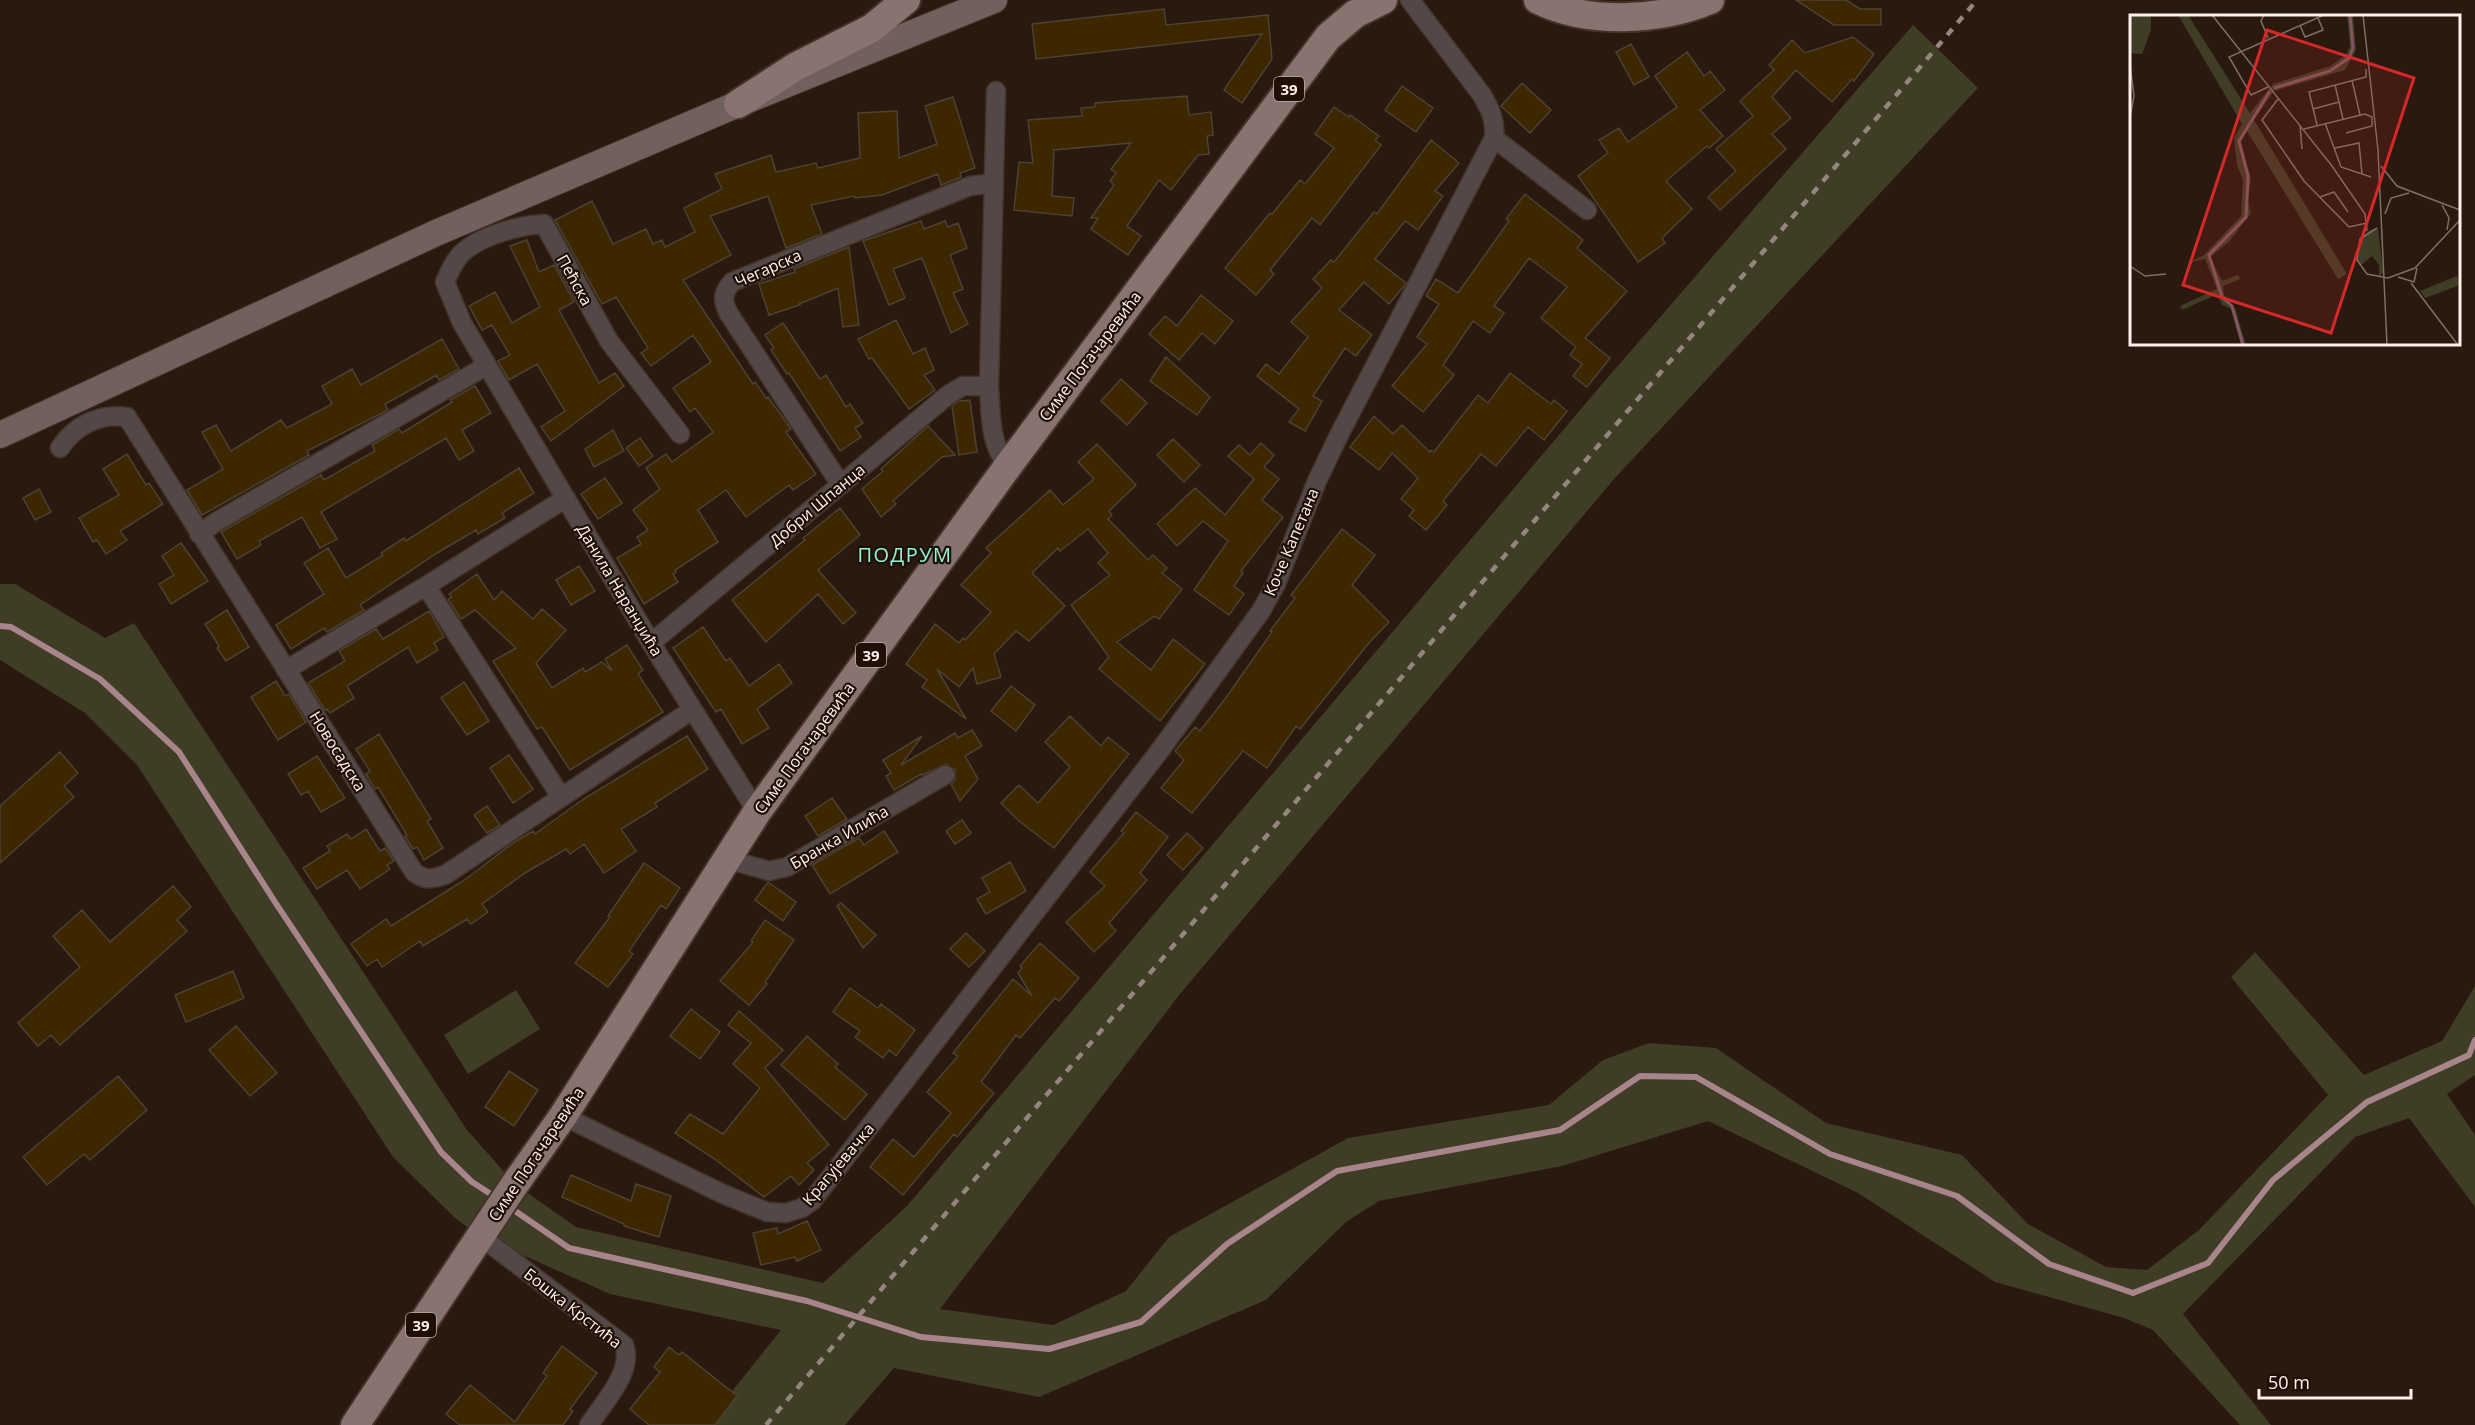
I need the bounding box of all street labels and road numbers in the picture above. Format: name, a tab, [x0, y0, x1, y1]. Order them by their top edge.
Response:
road number: 39	[1274, 77, 1304, 101]
street label: Чегарска	[731, 244, 805, 292]
street label: Пећска	[552, 250, 598, 310]
street label: Симе Погачаревића	[1034, 286, 1146, 426]
street label: Добри Шпанца	[765, 458, 869, 552]
street label: Коче Капетана	[1258, 485, 1324, 599]
street label: Данила Наранџића	[572, 520, 668, 660]
road number: 39	[856, 643, 886, 667]
street label: Симе Погачаревића	[749, 678, 859, 818]
street label: Новосадска	[305, 707, 371, 795]
street label: Бранка Илића	[786, 800, 892, 874]
street label: Симе Погачаревића	[483, 1083, 589, 1225]
street label: Крагујевачка	[797, 1118, 879, 1210]
street label: Бошка Крстића	[520, 1263, 626, 1353]
road number: 39	[406, 1313, 436, 1337]

